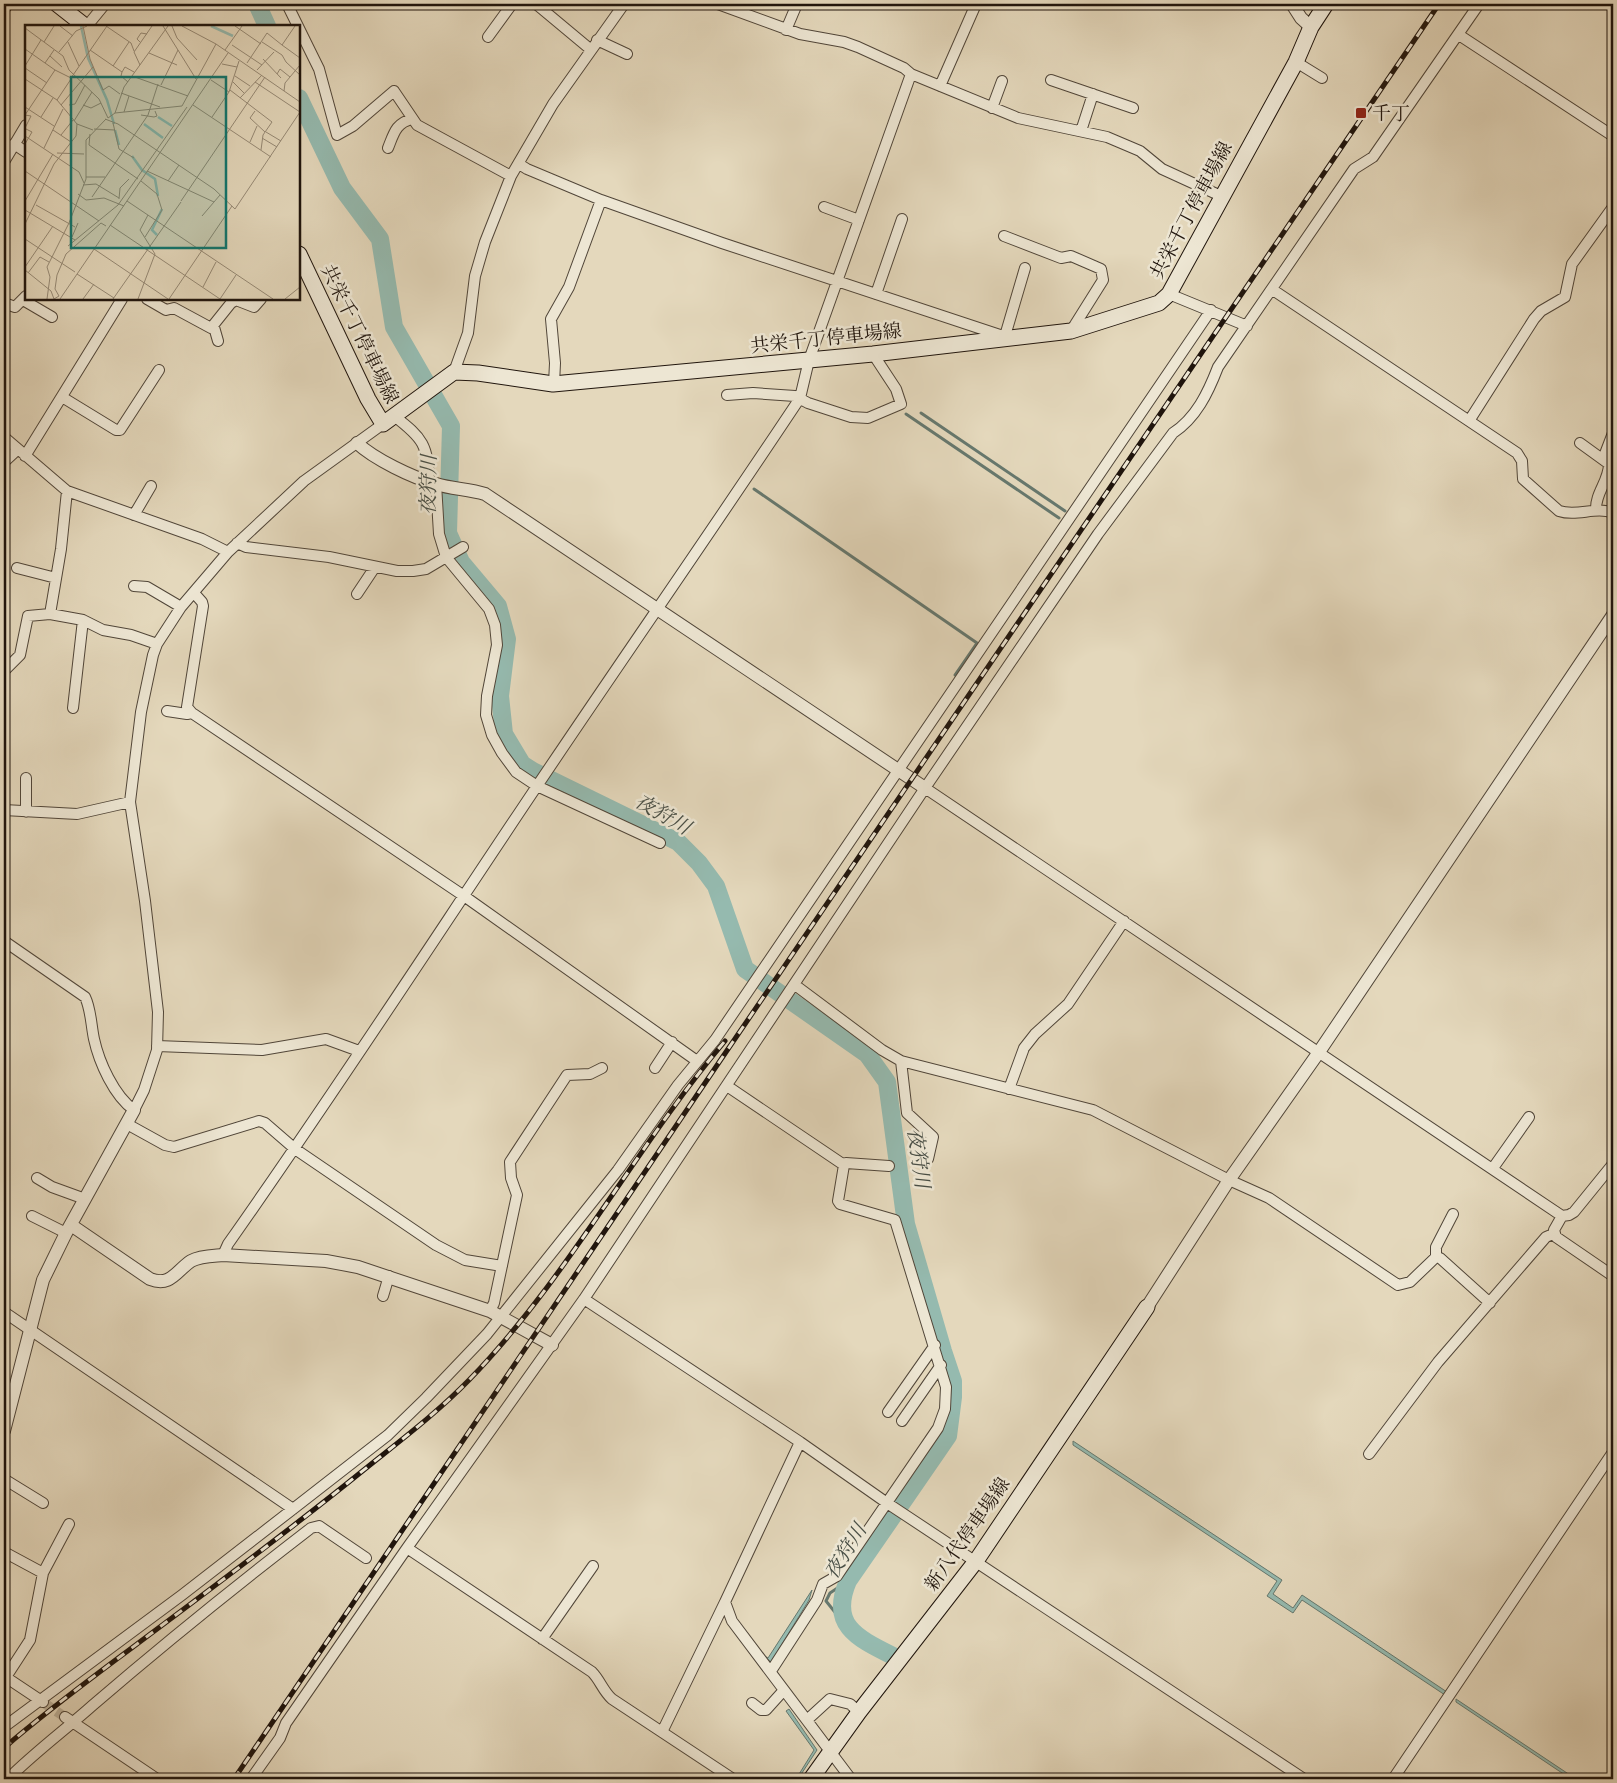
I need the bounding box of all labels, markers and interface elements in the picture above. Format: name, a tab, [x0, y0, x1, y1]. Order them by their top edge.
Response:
inset map	[25, 25, 300, 300]
place label: 千丁	[1372, 101, 1410, 126]
marker: 千丁	[1354, 106, 1368, 120]
street label: 共栄千丁停車場線	[1144, 137, 1238, 283]
street label: 共栄千丁停車場線	[315, 260, 405, 408]
street label: 共栄千丁停車場線	[749, 318, 903, 358]
water label: 夜狩川	[414, 453, 442, 515]
water label: 夜狩川	[631, 788, 697, 841]
water label: 夜狩川	[902, 1126, 936, 1191]
street label: 新八代停車場線	[919, 1472, 1015, 1596]
water label: 夜狩川	[818, 1517, 873, 1583]

